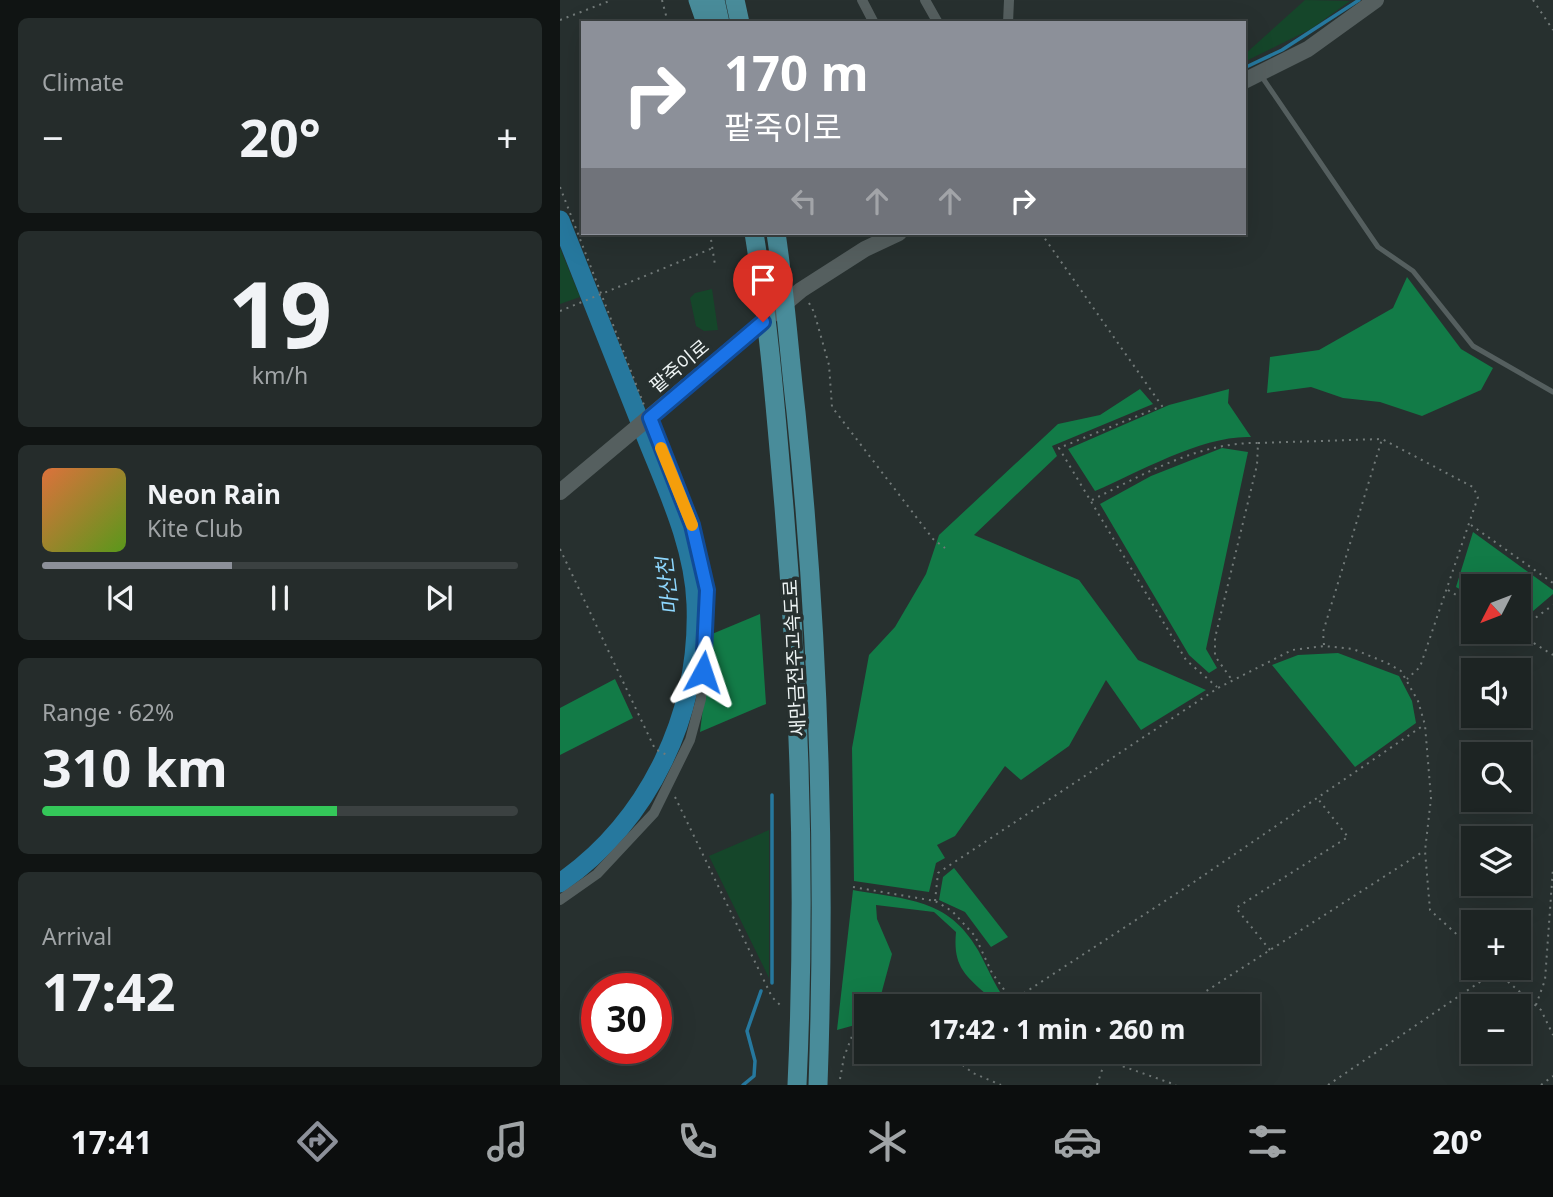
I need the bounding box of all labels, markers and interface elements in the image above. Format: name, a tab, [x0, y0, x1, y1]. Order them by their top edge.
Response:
text: 170 m	[724, 39, 869, 105]
icon: right	[609, 49, 700, 140]
text: Climate	[42, 66, 124, 98]
text: 20°	[239, 101, 321, 172]
text: 팥죽이로	[724, 105, 842, 148]
text: −	[42, 111, 64, 163]
text: +	[496, 111, 518, 163]
icon: left	[785, 182, 823, 220]
icon: ahead	[858, 182, 896, 220]
icon: ahead	[931, 182, 969, 220]
icon: right	[1004, 182, 1042, 220]
pin	[733, 250, 793, 322]
text: 19	[228, 251, 332, 375]
icon: arrive	[744, 261, 782, 299]
street label: 팥죽이로	[644, 334, 714, 398]
text: km/h	[252, 359, 308, 391]
text: Neon Rain	[147, 476, 281, 512]
text: Kite Club	[147, 512, 243, 544]
water label: 마산천	[649, 553, 684, 617]
north arrow	[1461, 574, 1531, 644]
map controls	[1461, 574, 1531, 1064]
icon: previous	[102, 579, 140, 617]
icon: pause	[261, 579, 299, 617]
icon: next	[420, 579, 458, 617]
street label: 새만금전주고속도로	[777, 579, 811, 737]
position arrow	[666, 635, 740, 709]
button: sound	[1461, 658, 1531, 728]
text: Range · 62%	[42, 696, 174, 728]
text: 310 km	[42, 731, 228, 802]
button: search	[1461, 742, 1531, 812]
button: layers	[1461, 826, 1531, 896]
button: +	[1461, 910, 1531, 980]
text: Arrival	[42, 920, 112, 952]
text: 17:42	[42, 955, 176, 1026]
speed limit sign: 30	[581, 973, 672, 1064]
button: −	[1461, 994, 1531, 1064]
text: 17:42 · 1 min · 260 m	[929, 1011, 1185, 1047]
icon: directions	[293, 1117, 342, 1166]
icon: music	[483, 1117, 532, 1166]
icon: phone	[673, 1117, 722, 1166]
icon: climate	[863, 1117, 912, 1166]
icon: car	[1053, 1117, 1102, 1166]
icon: filters	[1243, 1117, 1292, 1166]
text: 17:41	[70, 1120, 153, 1163]
text: 20°	[1432, 1120, 1483, 1163]

